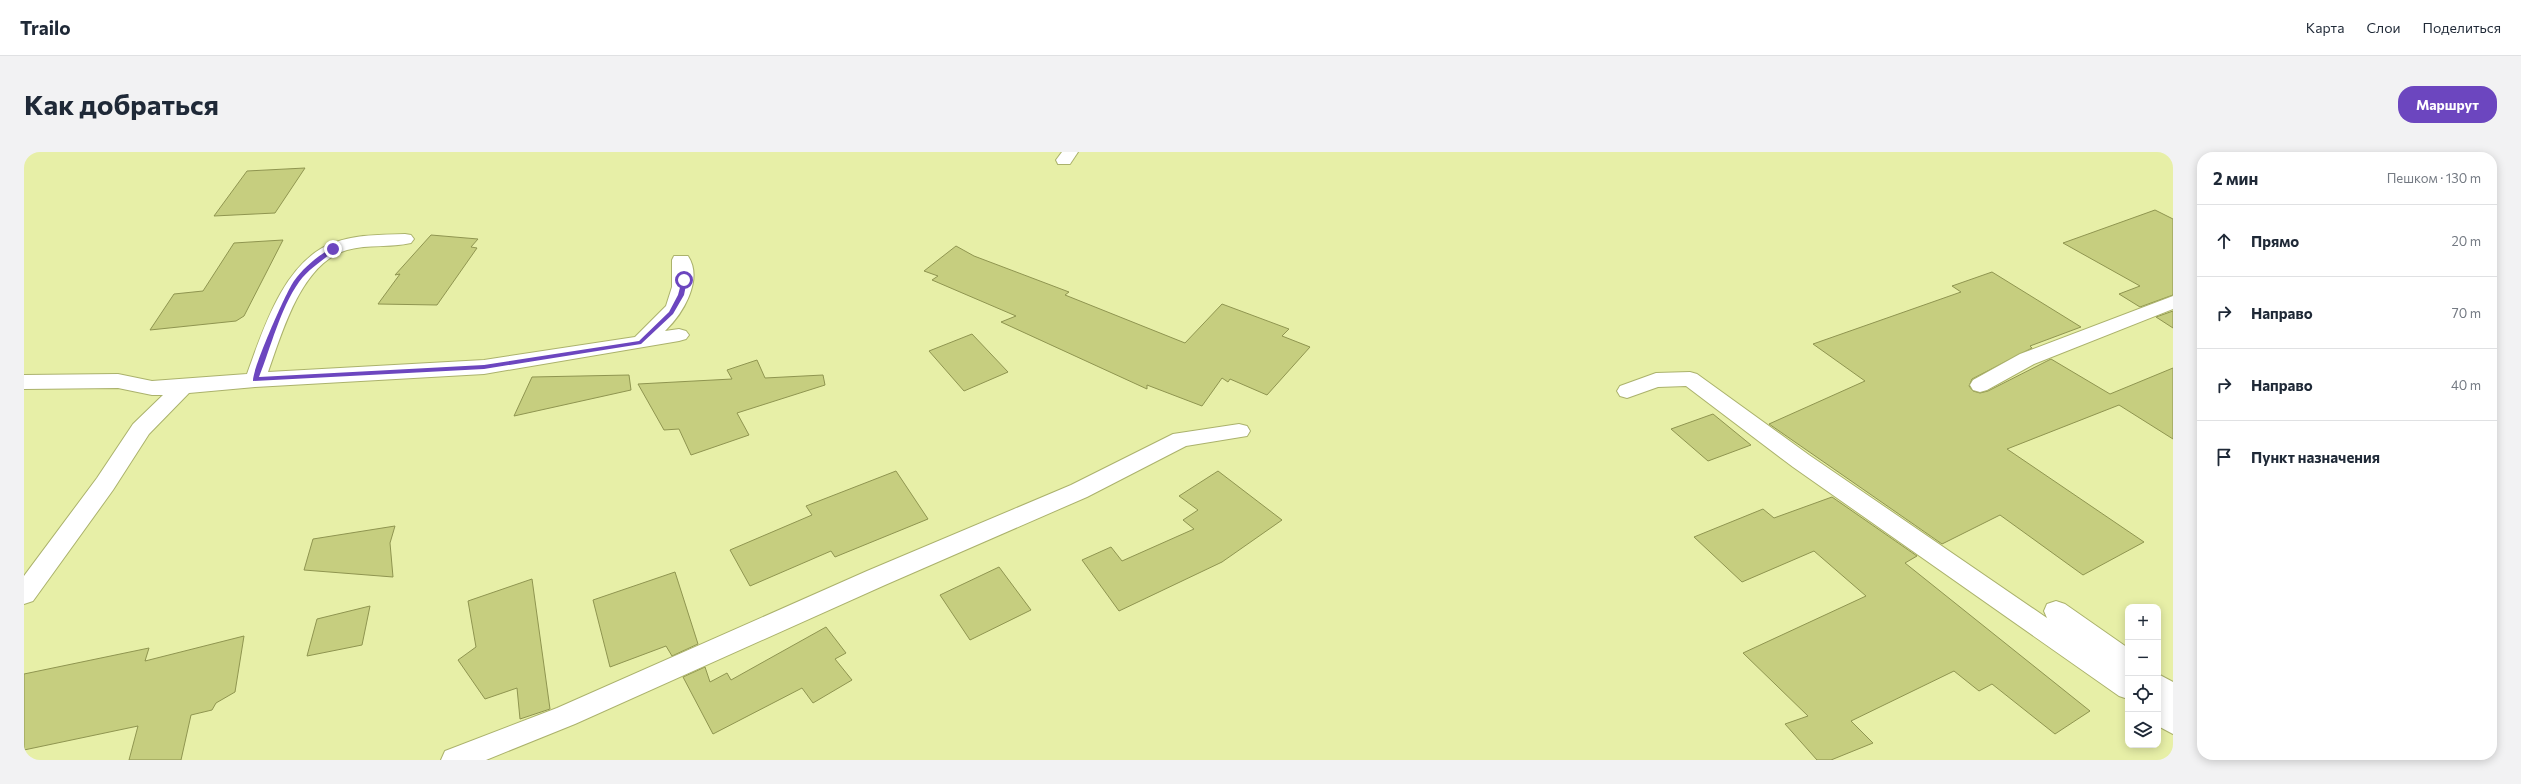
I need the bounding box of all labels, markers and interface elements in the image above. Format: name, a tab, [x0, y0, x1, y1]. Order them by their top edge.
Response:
text: Trailo	[20, 16, 71, 39]
text: Карта	[2306, 19, 2344, 36]
text: Слои	[2366, 19, 2401, 36]
text: Поделиться	[2423, 19, 2501, 36]
button: Маршрут	[2398, 86, 2497, 123]
text: Как добраться	[24, 87, 219, 121]
text: 2 мин	[2213, 168, 2258, 189]
text: Пешком · 130 m	[2387, 170, 2481, 186]
icon: ahead	[2213, 230, 2235, 252]
text: Прямо	[2251, 232, 2299, 250]
text: 20 m	[2452, 233, 2481, 249]
route end	[324, 240, 342, 258]
route start	[675, 271, 693, 289]
icon: right	[2213, 302, 2235, 324]
text: Направо	[2251, 304, 2313, 322]
text: 70 m	[2452, 305, 2481, 321]
icon: right	[2213, 374, 2235, 396]
text: Направо	[2251, 376, 2313, 394]
text: 40 m	[2451, 377, 2481, 393]
icon: arrive	[2213, 446, 2235, 468]
text: Пункт назначения	[2251, 448, 2380, 466]
map controls	[2125, 604, 2161, 748]
button: +	[2125, 604, 2161, 640]
button: −	[2125, 640, 2161, 676]
button: locate	[2125, 676, 2161, 712]
button: layers	[2125, 712, 2161, 748]

